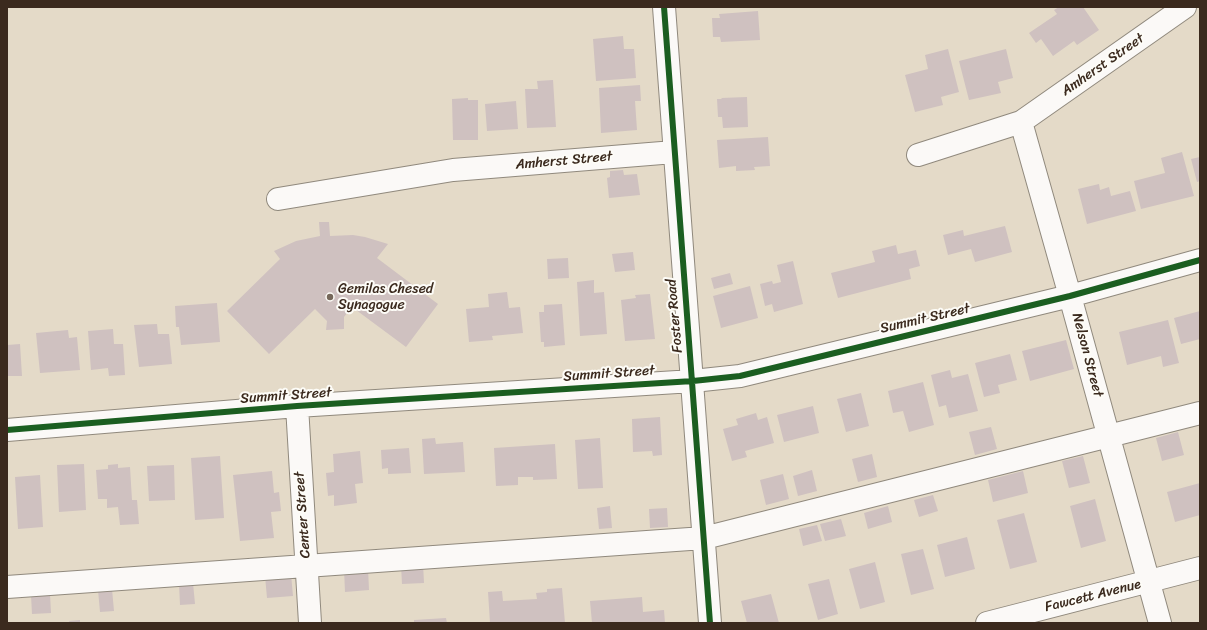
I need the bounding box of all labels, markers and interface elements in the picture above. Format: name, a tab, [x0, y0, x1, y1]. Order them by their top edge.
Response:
street label: Amherst Street	[1058, 30, 1148, 100]
street label: Amherst Street	[515, 148, 613, 174]
street label: Foster Road	[663, 278, 687, 354]
place label: Gemilas Chesed Synagogue	[338, 281, 433, 314]
marker: Gemilas Chesed Synagogue	[325, 292, 335, 302]
street label: Summit Street	[878, 301, 972, 337]
street label: Nelson Street	[1068, 311, 1106, 399]
street label: Summit Street	[563, 362, 655, 386]
street label: Summit Street	[240, 384, 332, 408]
street label: Center Street	[292, 471, 314, 559]
street label: Fawcett Avenue	[1043, 576, 1143, 616]

